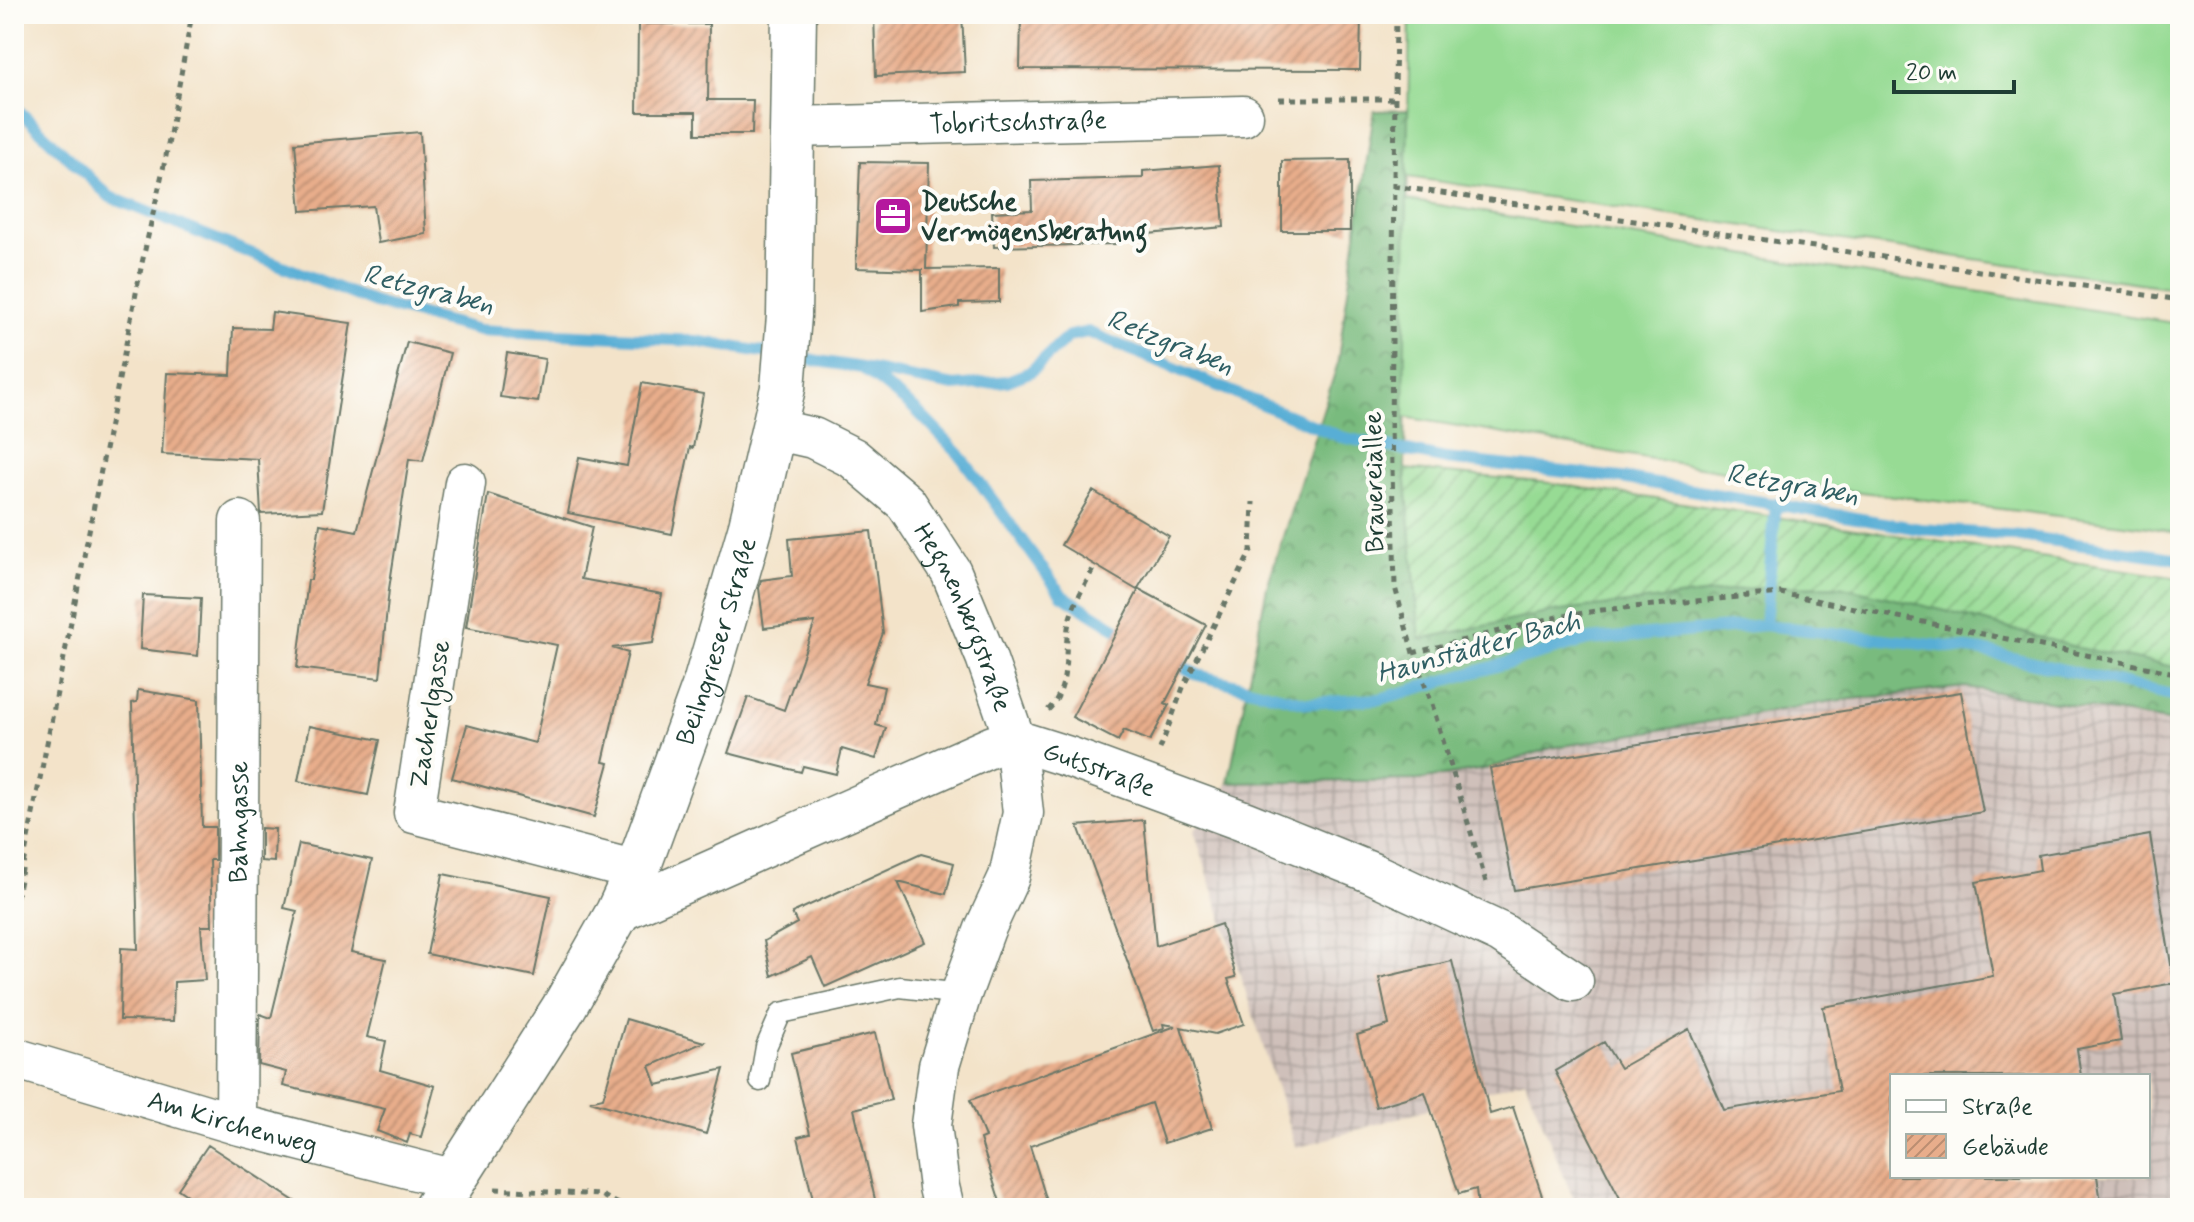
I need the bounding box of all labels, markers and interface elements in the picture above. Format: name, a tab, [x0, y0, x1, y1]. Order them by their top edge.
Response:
scale bar	[1894, 44, 2014, 94]
text: 20 m	[1906, 58, 1957, 89]
street label: Tobritschstraße	[929, 104, 1107, 143]
place label: Deutsche Vermögensberatung	[921, 186, 1147, 253]
office icon: Deutsche Vermögensberatung	[872, 195, 914, 237]
water label: Retzgraben	[359, 256, 498, 325]
water label: Retzgraben	[1101, 301, 1239, 385]
street label: Brauereiallee	[1357, 411, 1393, 553]
water label: Retzgraben	[1724, 456, 1862, 515]
street label: Hegnenbergstraße	[905, 517, 1019, 717]
street label: Beilngrieser Straße	[669, 534, 766, 750]
water label: Haunstädter Bach	[1373, 603, 1584, 693]
street label: Zacherlgasse	[402, 638, 461, 791]
street label: Gutsstraße	[1038, 735, 1160, 806]
street label: Bahngasse	[223, 761, 257, 883]
legend	[1890, 1074, 2150, 1178]
street label: Am Kirchenweg	[143, 1084, 321, 1165]
text: Straße	[1962, 1092, 2033, 1123]
text: Gebäude	[1962, 1132, 2049, 1163]

